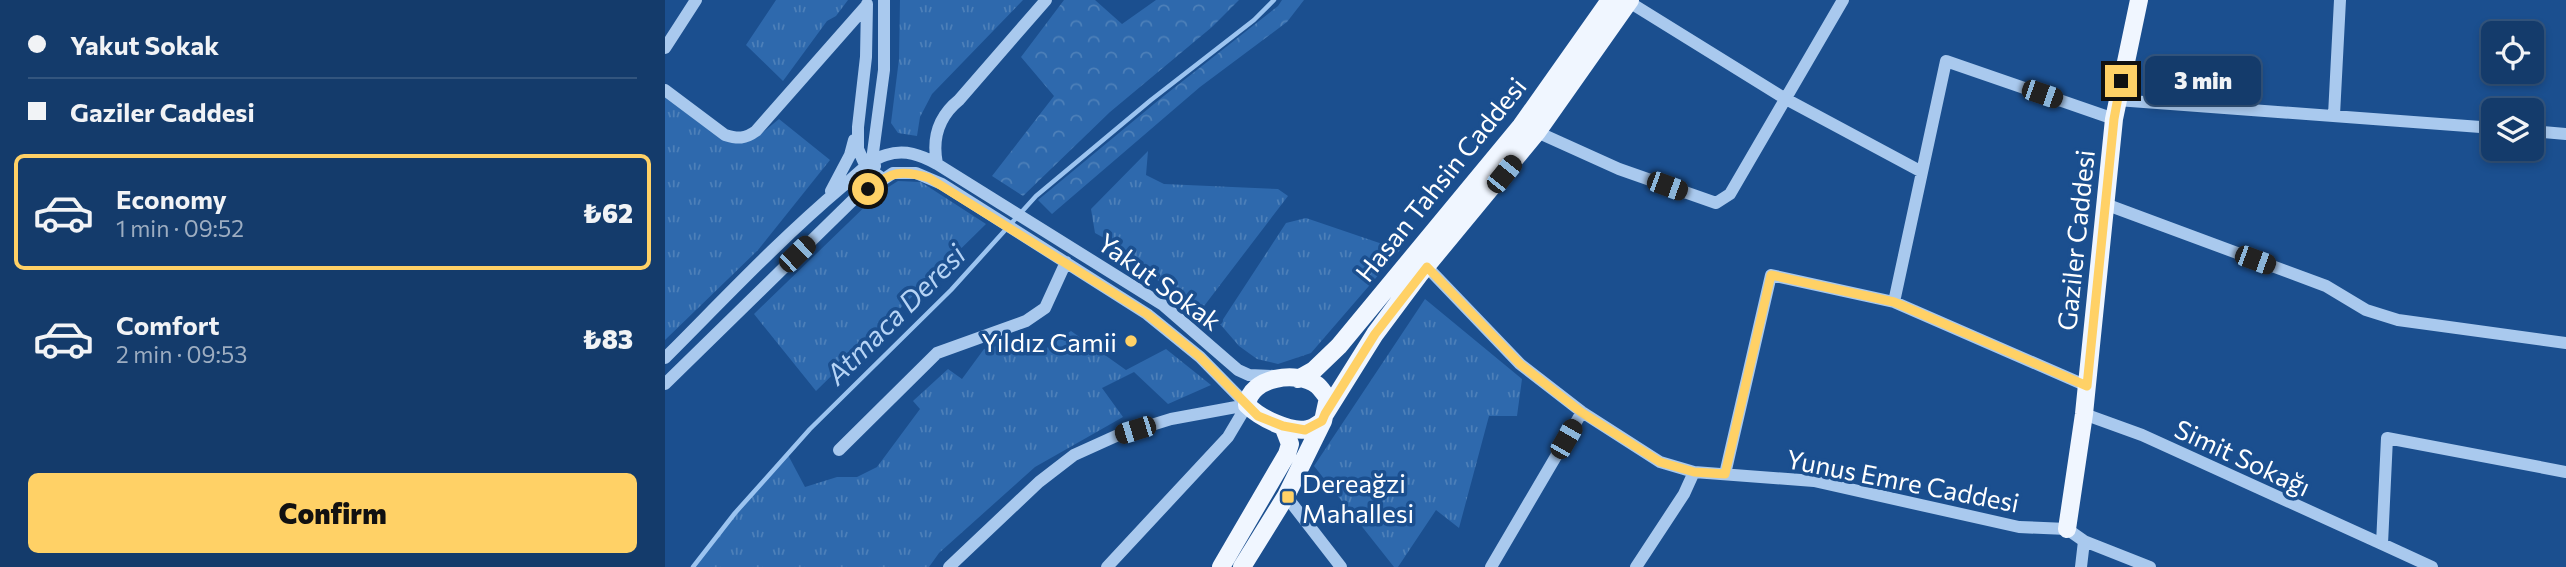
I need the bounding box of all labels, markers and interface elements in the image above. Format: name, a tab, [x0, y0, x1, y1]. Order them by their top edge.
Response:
map controls	[2481, 21, 2544, 161]
button: locate	[2481, 21, 2544, 84]
text: Yakut Sokak	[70, 29, 219, 60]
callout: 3 min	[2145, 56, 2261, 106]
route end	[2105, 65, 2137, 97]
text: 3 min	[2174, 66, 2232, 94]
street label: Hasan Tahsin Caddesi	[1348, 71, 1532, 287]
car	[2019, 77, 2066, 111]
text: Gaziler Caddesi	[70, 96, 255, 127]
button: layers	[2481, 98, 2544, 161]
street label: Gaziler Caddesi	[2050, 148, 2100, 332]
car	[1483, 151, 1526, 197]
car	[1644, 169, 1691, 203]
route start	[852, 173, 884, 205]
icon: car	[32, 181, 95, 244]
text: Economy	[116, 183, 227, 214]
text: ₺62	[583, 197, 633, 228]
text: 1 min · 09:52	[116, 214, 244, 242]
street label: Yakut Sokak	[1092, 226, 1228, 336]
car	[775, 232, 820, 276]
water label: Atmaca Deresi	[818, 237, 972, 391]
car	[2232, 243, 2279, 277]
icon: car	[32, 307, 95, 370]
text: Comfort	[116, 309, 219, 340]
text: ₺83	[582, 323, 633, 354]
place label: Yıldız Camii	[981, 326, 1117, 357]
marker: Yıldız Camii	[1123, 333, 1139, 349]
text: 2 min · 09:53	[116, 340, 247, 368]
street label: Simit Sokağı	[2170, 412, 2316, 502]
car	[1112, 414, 1159, 446]
car	[1547, 416, 1586, 462]
street label: Yunus Emre Caddesi	[1784, 442, 2022, 518]
place label: Dereağzi Mahallesi	[1302, 467, 1414, 528]
button: Confirm	[28, 473, 637, 553]
marker: Dereağzi Mahallesi	[1280, 489, 1296, 505]

